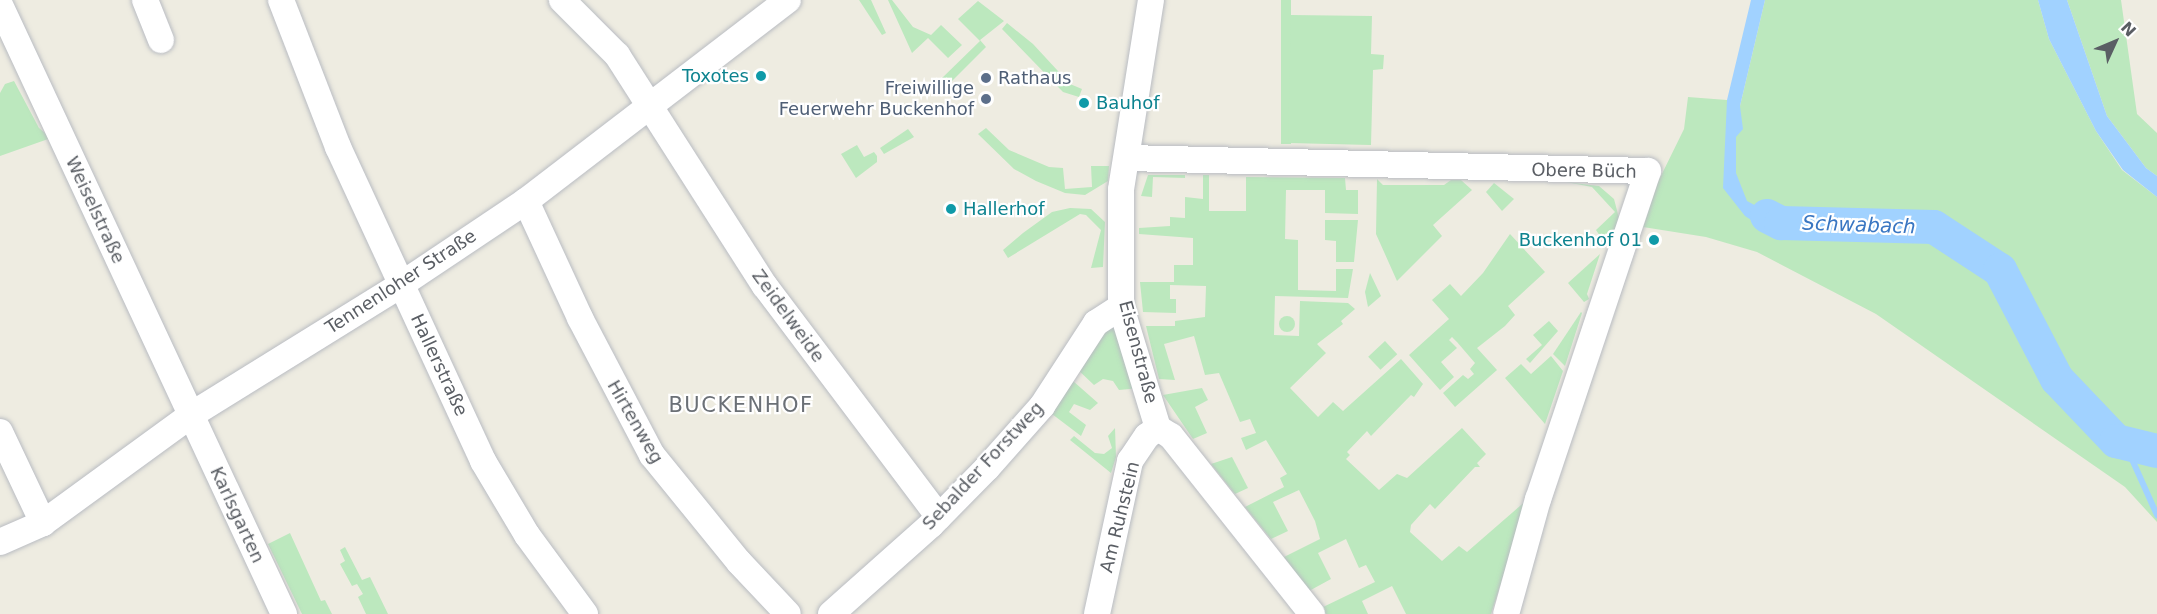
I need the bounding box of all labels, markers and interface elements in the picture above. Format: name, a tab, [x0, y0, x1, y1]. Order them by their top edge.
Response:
north arrow	[2085, 12, 2145, 72]
text: N	[2117, 18, 2140, 41]
place label: Toxotes	[682, 65, 749, 87]
place label: Rathaus	[998, 67, 1071, 89]
marker: Toxotes	[754, 69, 768, 83]
marker: Rathaus	[979, 71, 993, 85]
place label: Freiwillige Feuerwehr Buckenhof	[779, 78, 974, 121]
marker: Freiwillige Feuerwehr Buckenhof	[979, 92, 993, 106]
place label: Bauhof	[1096, 92, 1160, 114]
marker: Bauhof	[1077, 96, 1091, 110]
street label: Weiselstraße	[61, 153, 129, 267]
street label: Obere Büch	[1531, 159, 1637, 183]
place label: Hallerhof	[963, 198, 1044, 220]
marker: Hallerhof	[944, 202, 958, 216]
water label: Schwabach	[1802, 211, 1916, 239]
street label: Tennenloher Straße	[322, 225, 480, 339]
place label: Buckenhof 01	[1519, 229, 1642, 251]
marker: Buckenhof 01	[1647, 233, 1661, 247]
street label: Zeidelweide	[747, 265, 829, 367]
street label: Eisenstraße	[1114, 298, 1162, 406]
street label: Hallerstraße	[406, 310, 472, 420]
street label: Hirtenweg	[602, 376, 668, 468]
district label: BUCKENHOF	[668, 392, 814, 418]
street label: Sebalder Forstweg	[918, 397, 1048, 535]
street label: Am Ruhstein	[1096, 459, 1144, 575]
street label: Karlsgarten	[205, 463, 269, 567]

